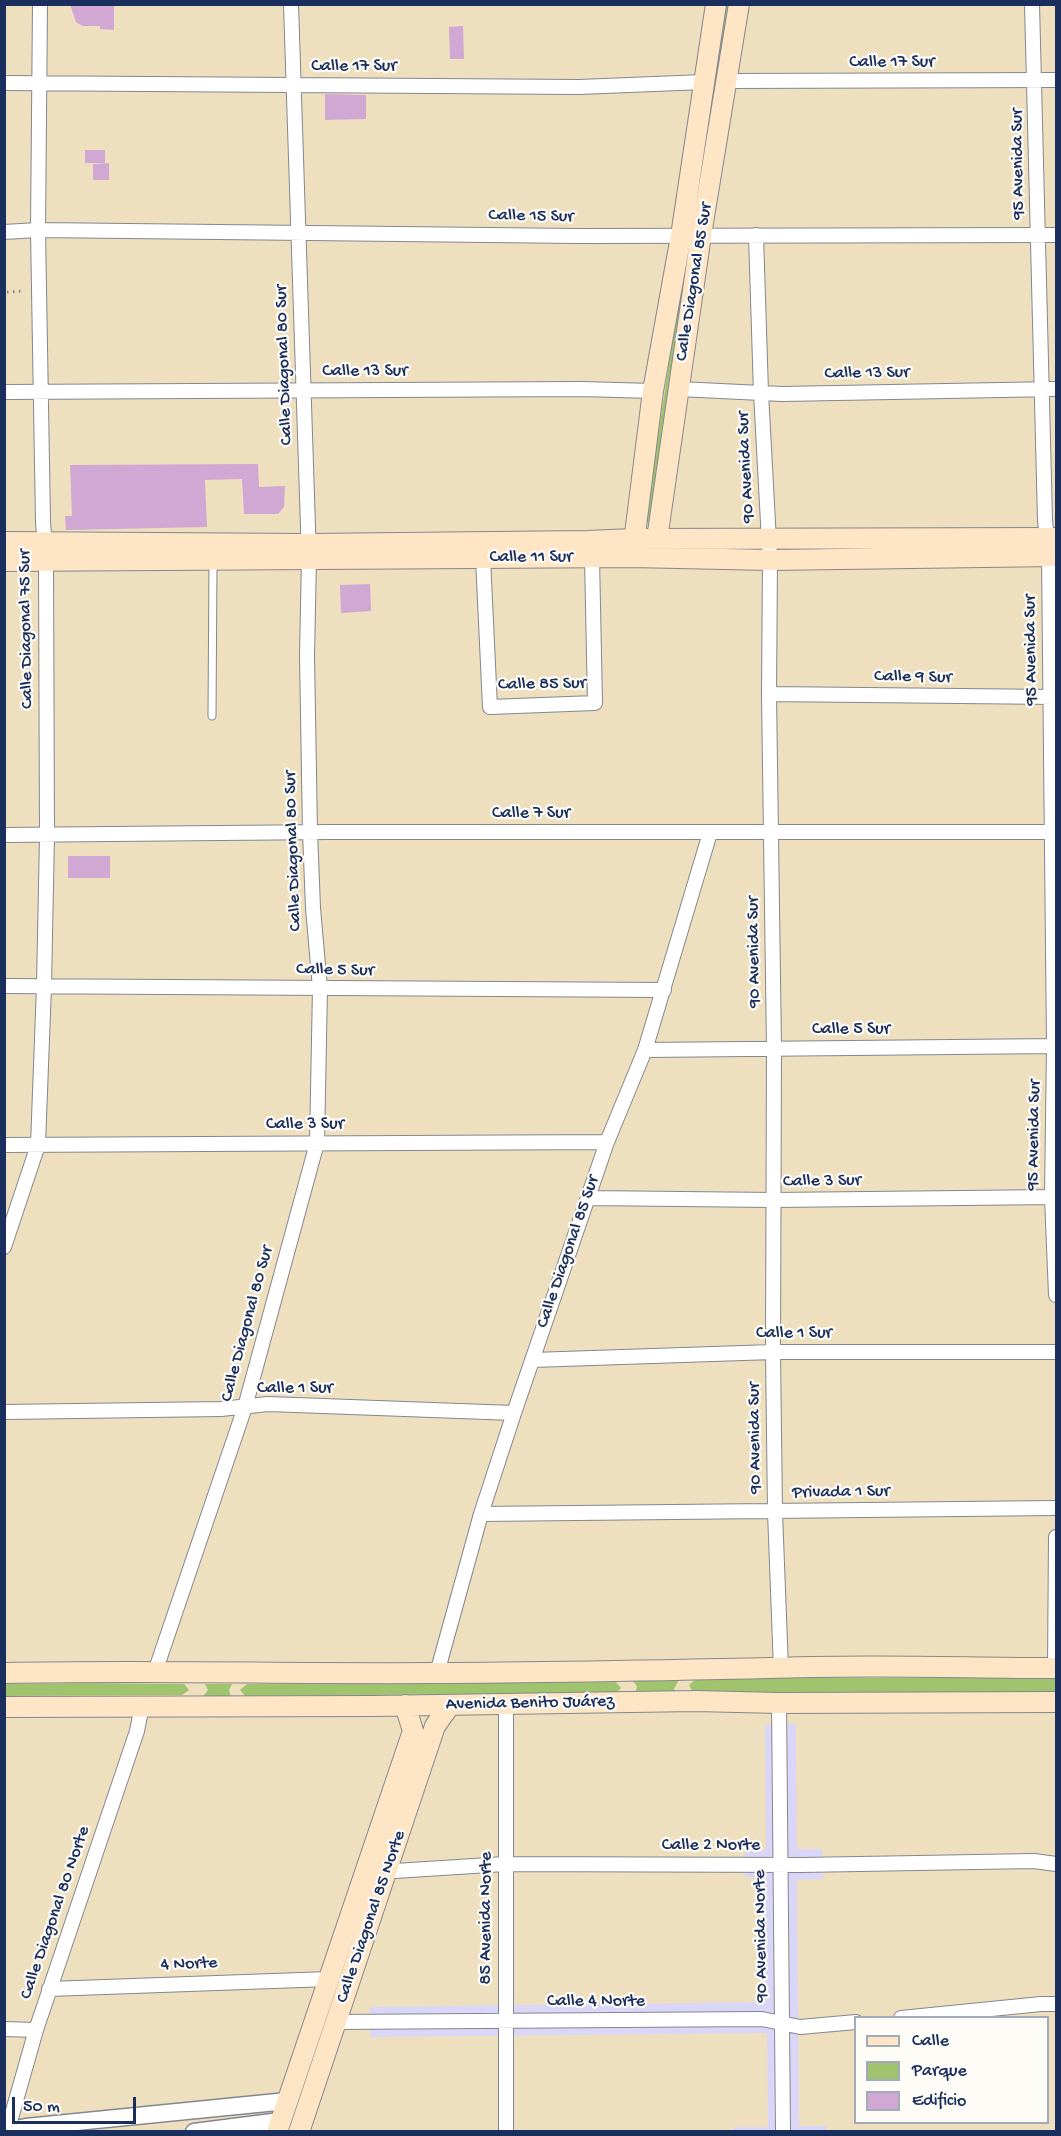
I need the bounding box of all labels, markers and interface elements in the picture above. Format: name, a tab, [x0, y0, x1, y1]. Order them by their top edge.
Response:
street label: Calle 17 Sur	[849, 52, 935, 74]
street label: Calle 17 Sur	[311, 56, 397, 78]
street label: 95 Avenida Sur	[1007, 108, 1031, 220]
street label: Calle Diagonal 85 Sur	[672, 201, 718, 363]
street label: Calle 15 Sur	[488, 205, 574, 229]
street label: Calle Diagonal 80 Sur	[271, 284, 299, 446]
street label: Calle 13 Sur	[322, 361, 408, 383]
street label: Calle 13 Sur	[824, 362, 910, 386]
street label: 90 Avenida Sur	[733, 411, 761, 523]
street label: Calle 11 Sur	[489, 547, 573, 569]
street label: Calle Diagonal 75 Sur	[15, 549, 39, 709]
street label: 95 Avenida Sur	[1020, 594, 1044, 706]
street label: Calle 9 Sur	[874, 667, 952, 689]
street label: Calle 85 Sur	[498, 673, 586, 697]
street label: Calle Diagonal 80 Sur	[280, 770, 308, 932]
street label: Calle 7 Sur	[492, 803, 570, 825]
street label: 90 Avenida Sur	[743, 896, 767, 1008]
street label: Calle 5 Sur	[296, 960, 374, 982]
street label: Calle 5 Sur	[812, 1019, 890, 1041]
street label: 95 Avenida Sur	[1023, 1079, 1047, 1191]
street label: Calle 3 Sur	[266, 1114, 344, 1136]
street label: Calle 3 Sur	[783, 1171, 861, 1193]
street label: Calle Diagonal 85 Sur	[533, 1173, 605, 1331]
street label: Calle Diagonal 80 Sur	[217, 1244, 279, 1404]
street label: Calle 1 Sur	[756, 1323, 832, 1345]
street label: Calle 1 Sur	[257, 1378, 333, 1400]
street label: 90 Avenida Sur	[744, 1382, 768, 1494]
street label: Privada 1 Sur	[792, 1481, 890, 1505]
street label: Avenida Benito Juárez	[446, 1692, 614, 1716]
street label: Calle Diagonal 80 Norte	[16, 1824, 96, 2002]
street label: Calle Diagonal 85 Norte	[332, 1828, 412, 2006]
street label: Calle 2 Norte	[662, 1835, 760, 1857]
street label: 85 Avenida Norte	[476, 1852, 498, 1984]
street label: 90 Avenida Norte	[750, 1869, 774, 2003]
street label: 4 Norte	[160, 1953, 218, 1977]
street label: Calle 4 Norte	[547, 1991, 645, 2013]
legend	[854, 2016, 1049, 2124]
text: Calle	[912, 2031, 949, 2052]
text: Parque	[912, 2061, 967, 2082]
scale bar	[15, 2085, 140, 2123]
text: Edificio	[912, 2091, 966, 2112]
text: 50 m	[23, 2097, 60, 2118]

